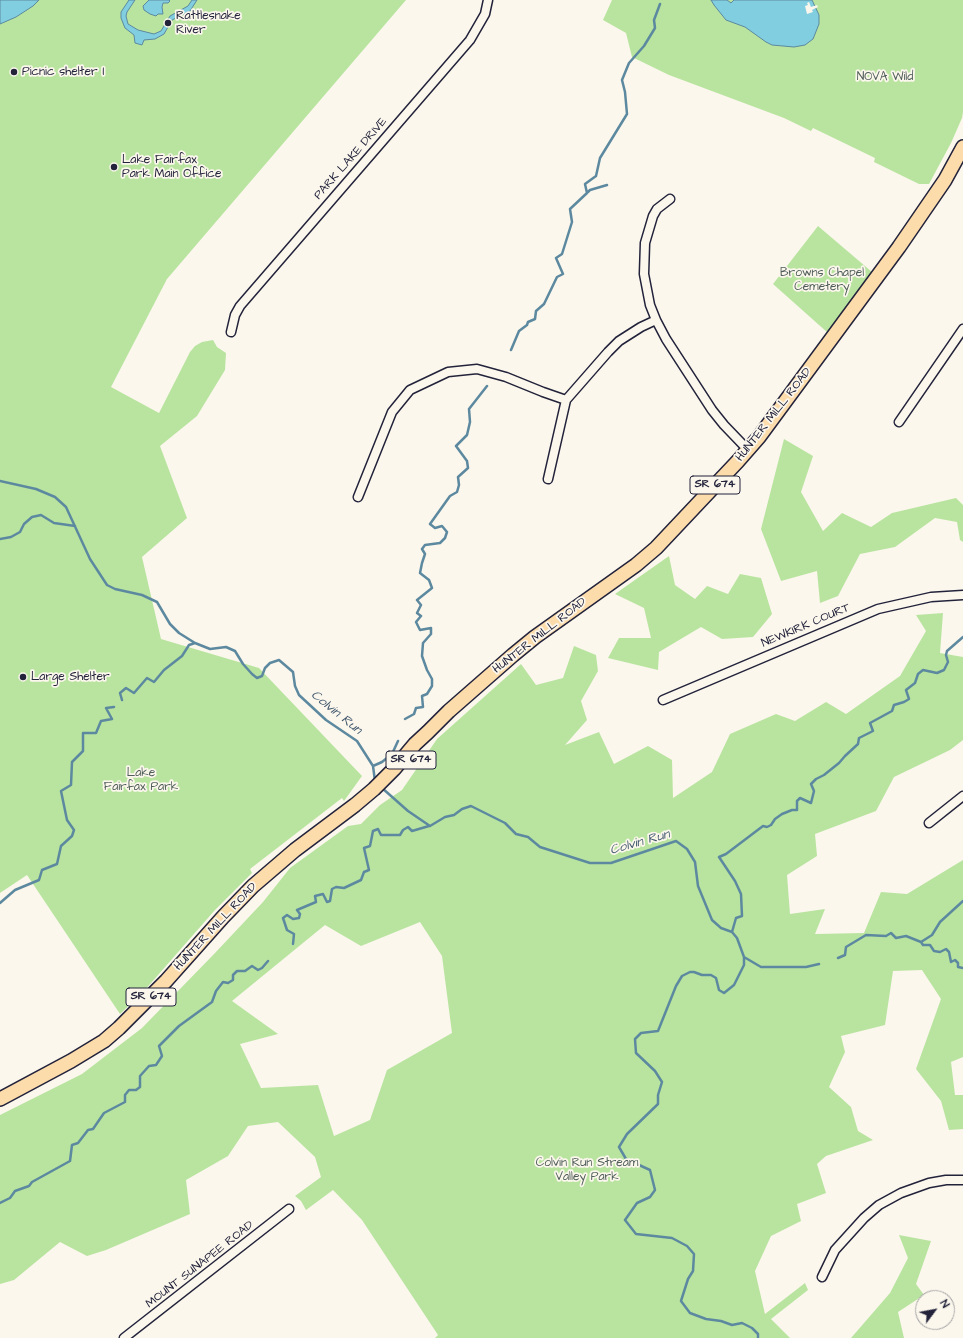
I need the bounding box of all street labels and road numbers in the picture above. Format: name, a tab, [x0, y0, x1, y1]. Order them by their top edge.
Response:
street label: PARK LAKE DRIVE	[311, 115, 391, 203]
street label: HUNTER MILL ROAD	[733, 365, 815, 465]
road number: SR 674	[690, 476, 740, 494]
street label: HUNTER MILL ROAD	[490, 595, 590, 677]
street label: NEWKIRK COURT	[759, 601, 853, 651]
road number: SR 674	[386, 751, 436, 769]
street label: HUNTER MILL ROAD	[172, 880, 260, 974]
road number: SR 674	[126, 988, 176, 1006]
street label: MOUNT SUNAPEE ROAD	[143, 1218, 257, 1312]

